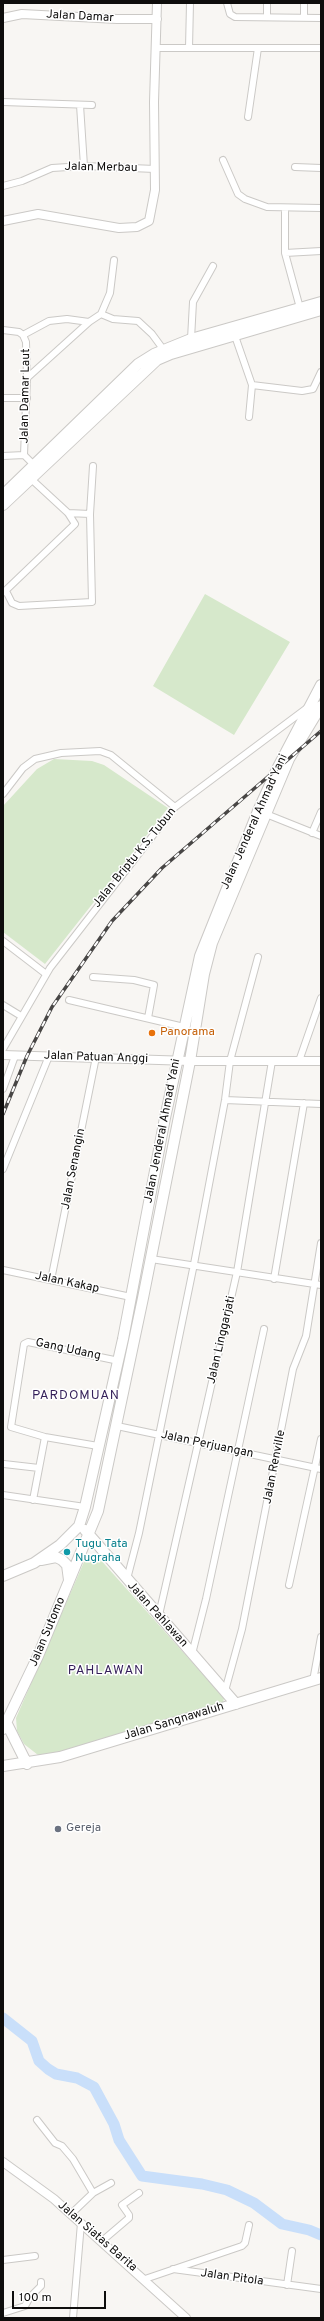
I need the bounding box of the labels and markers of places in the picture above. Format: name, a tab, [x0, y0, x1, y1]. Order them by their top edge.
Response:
place label: Panorama	[160, 1026, 215, 1040]
marker: Panorama	[147, 1028, 157, 1038]
place label: Tugu Tata Nugraha	[75, 1538, 128, 1566]
marker: Tugu Tata Nugraha	[62, 1547, 72, 1557]
place label: Gereja	[66, 1822, 101, 1836]
marker: Gereja	[53, 1824, 63, 1834]

